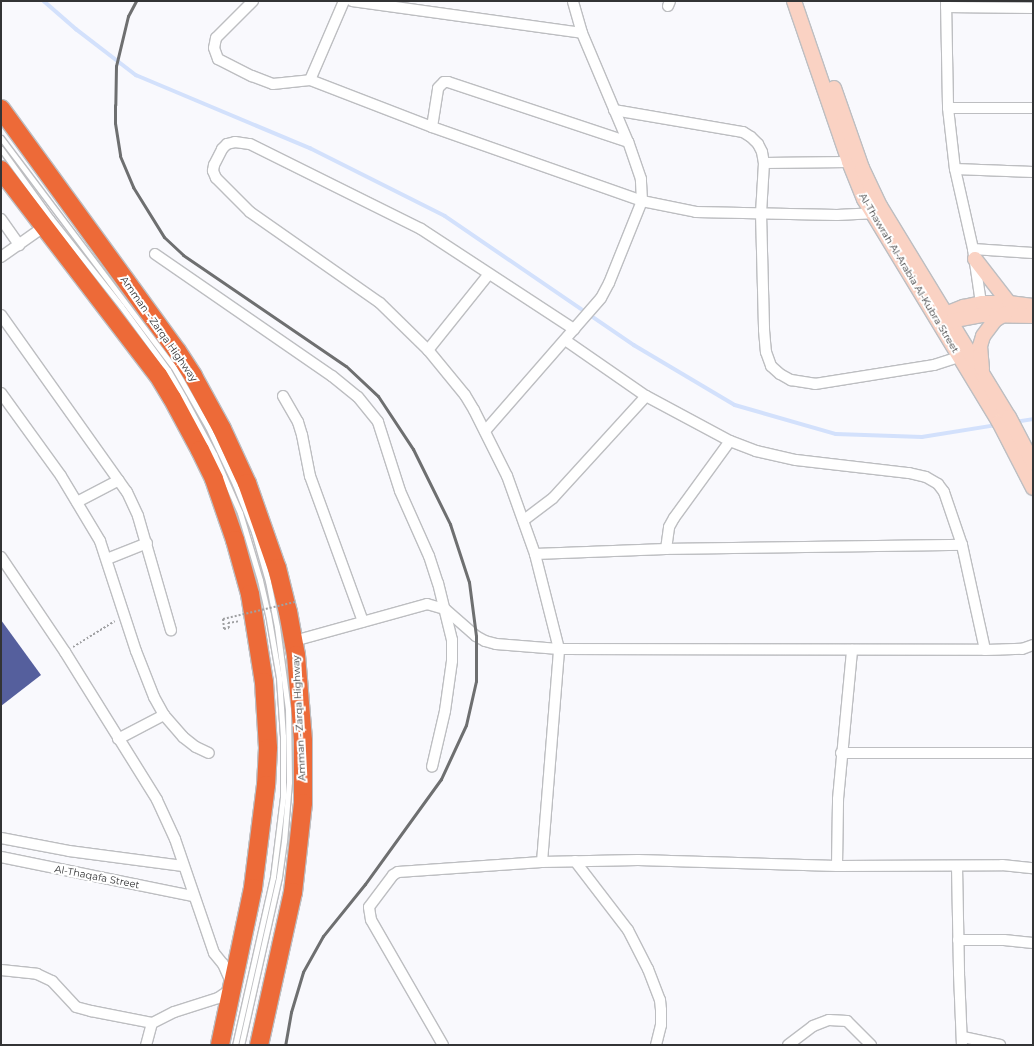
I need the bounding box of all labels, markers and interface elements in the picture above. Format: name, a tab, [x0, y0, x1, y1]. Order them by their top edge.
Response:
street label: Al-Thawrah Al-Arabia Al-Kubra Street	[856, 191, 962, 355]
street label: Amman - Zarqa Highway	[118, 274, 200, 384]
street label: Amman - Zarqa Highway	[290, 655, 308, 781]
street label: Al-Thaqafa Street	[53, 863, 141, 891]

